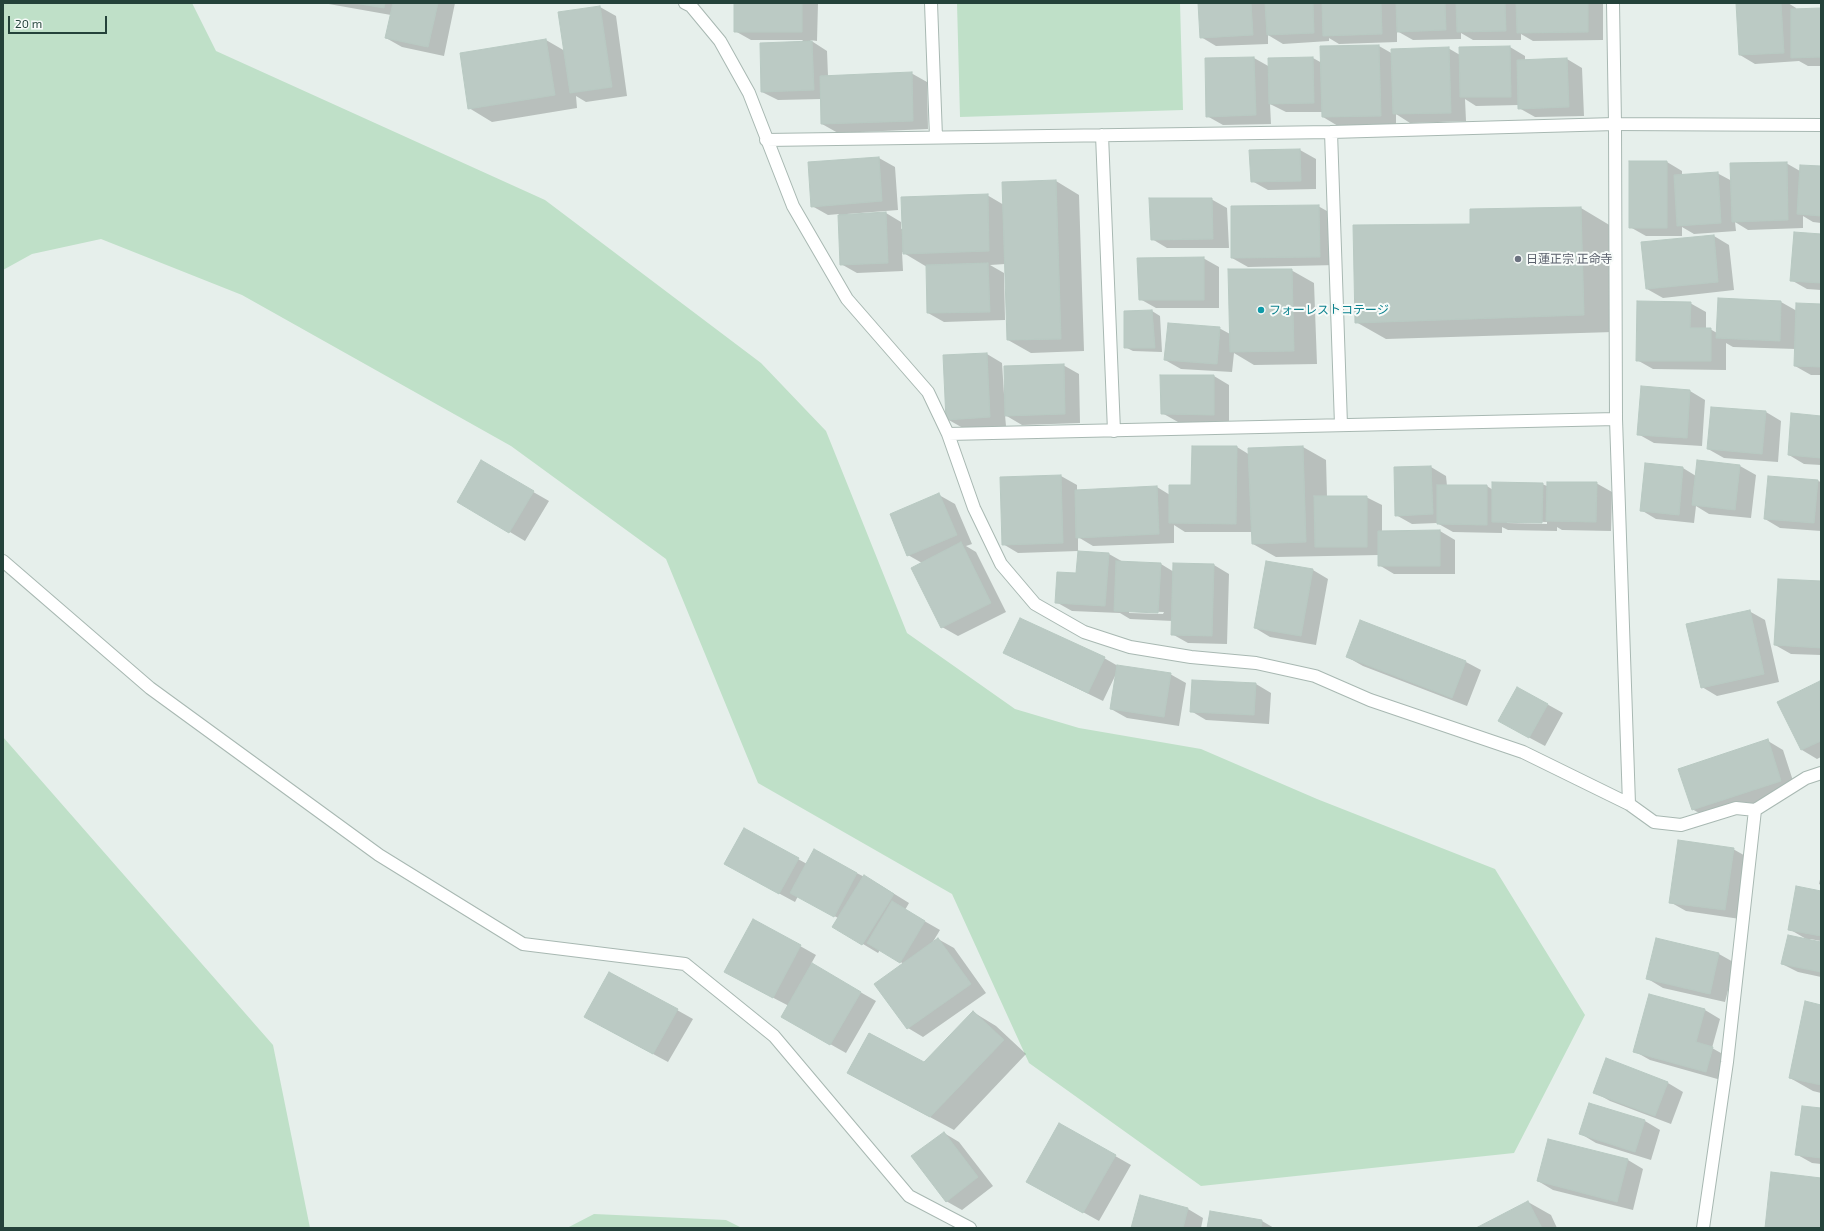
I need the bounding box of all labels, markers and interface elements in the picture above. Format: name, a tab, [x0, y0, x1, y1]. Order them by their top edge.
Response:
scale bar	[10, 8, 109, 34]
text: 20 m	[15, 16, 42, 30]
place label: 日蓮正宗 正命寺	[1526, 252, 1613, 266]
marker: 日蓮正宗 正命寺	[1513, 254, 1523, 264]
place label: フォーレストコテージ	[1269, 303, 1389, 317]
marker: フォーレストコテージ	[1256, 305, 1266, 315]

